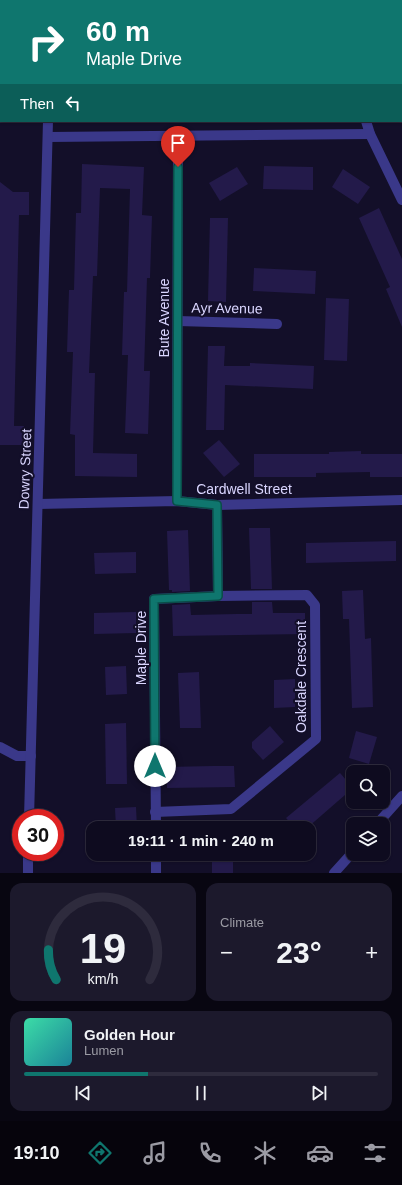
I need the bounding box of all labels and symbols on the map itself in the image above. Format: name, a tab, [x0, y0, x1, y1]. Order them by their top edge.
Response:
pin	[161, 126, 195, 167]
street label: Bute Avenue	[156, 278, 172, 358]
street label: Ayr Avenue	[191, 299, 263, 317]
street label: Dowry Street	[16, 428, 34, 510]
street label: Cardwell Street	[196, 481, 292, 497]
street label: Maple Drive	[133, 610, 149, 685]
street label: Oakdale Crescent	[293, 621, 309, 733]
position arrow	[134, 745, 176, 787]
speed limit sign: 30	[12, 809, 64, 861]

